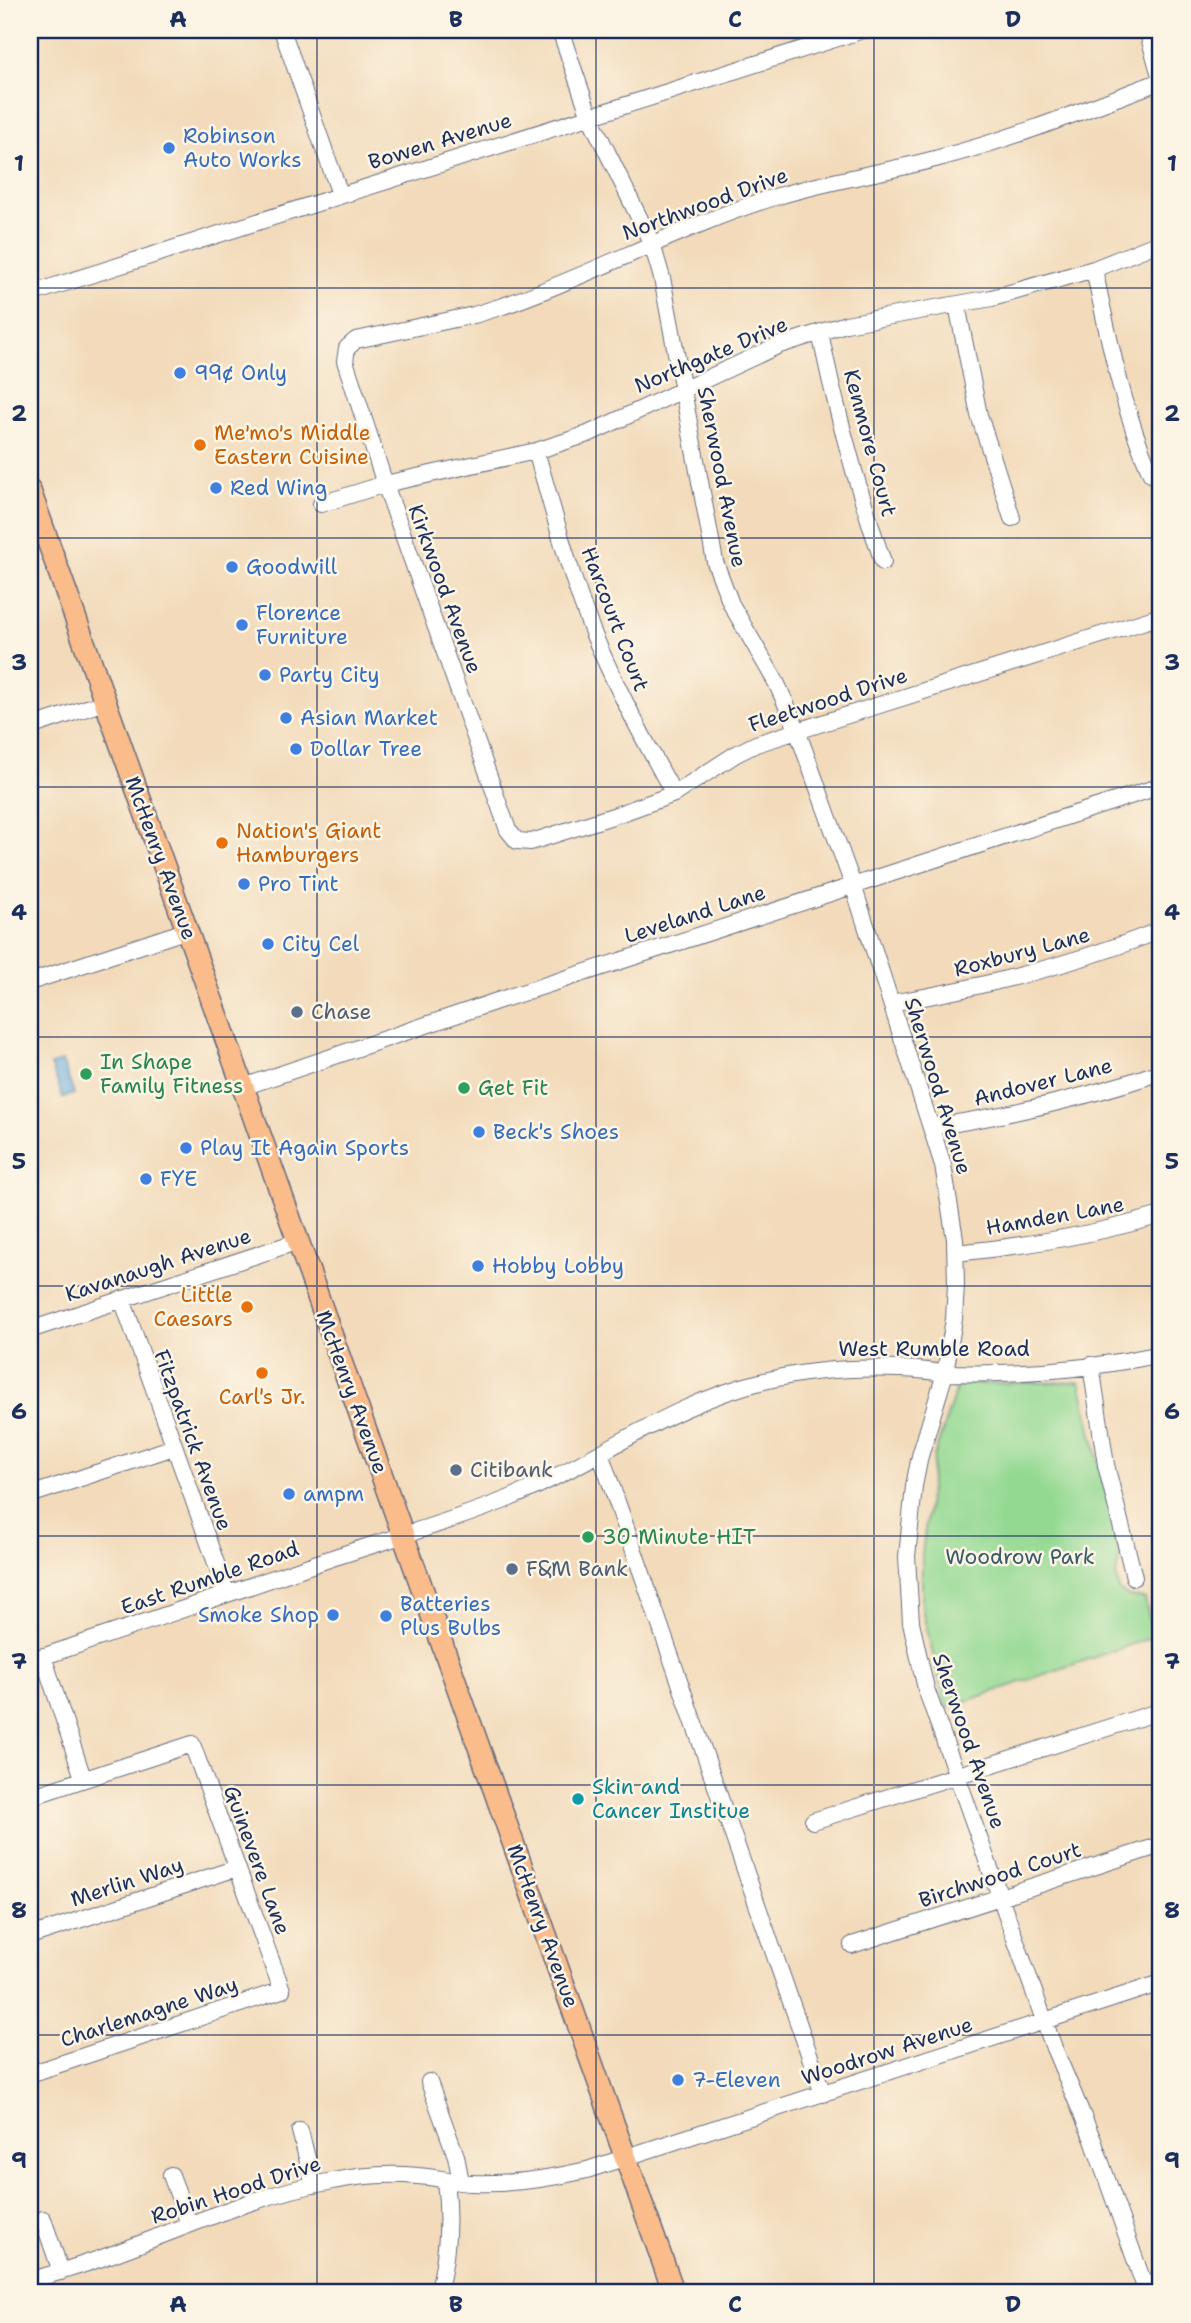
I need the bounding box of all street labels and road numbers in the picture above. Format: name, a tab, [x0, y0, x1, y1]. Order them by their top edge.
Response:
street label: Bowen Avenue	[365, 106, 515, 176]
street label: Northwood Drive	[618, 161, 792, 247]
street label: Northgate Drive	[630, 310, 792, 400]
street label: Kenmore Court	[837, 366, 903, 520]
street label: Sherwood Avenue	[691, 384, 753, 570]
street label: Kirkwood Avenue	[401, 501, 489, 677]
street label: Harcourt Court	[575, 543, 655, 695]
street label: Fleetwood Drive	[745, 661, 911, 739]
street label: McHenry Avenue	[118, 772, 204, 944]
street label: Leveland Lane	[621, 878, 769, 950]
street label: Roxbury Lane	[951, 920, 1093, 984]
street label: Sherwood Avenue	[898, 994, 978, 1178]
street label: Andover Lane	[971, 1051, 1115, 1113]
street label: Hamden Lane	[984, 1190, 1126, 1242]
street label: Kavanaugh Avenue	[61, 1222, 255, 1308]
street label: McHenry Avenue	[309, 1306, 395, 1478]
street label: West Rumble Road	[838, 1335, 1030, 1363]
street label: Fitzpatrick Avenue	[147, 1346, 239, 1534]
street label: East Rumble Road	[117, 1534, 303, 1622]
street label: Sherwood Avenue	[926, 1650, 1012, 1832]
street label: Guinevere Lane	[217, 1781, 297, 1939]
street label: Birchwood Court	[915, 1836, 1085, 1914]
street label: McHenry Avenue	[500, 1840, 586, 2012]
street label: Merlin Way	[67, 1851, 187, 1913]
street label: Charlemagne Way	[57, 1970, 241, 2054]
street label: Woodrow Avenue	[798, 2010, 976, 2092]
street label: Robin Hood Drive	[148, 2149, 324, 2231]

